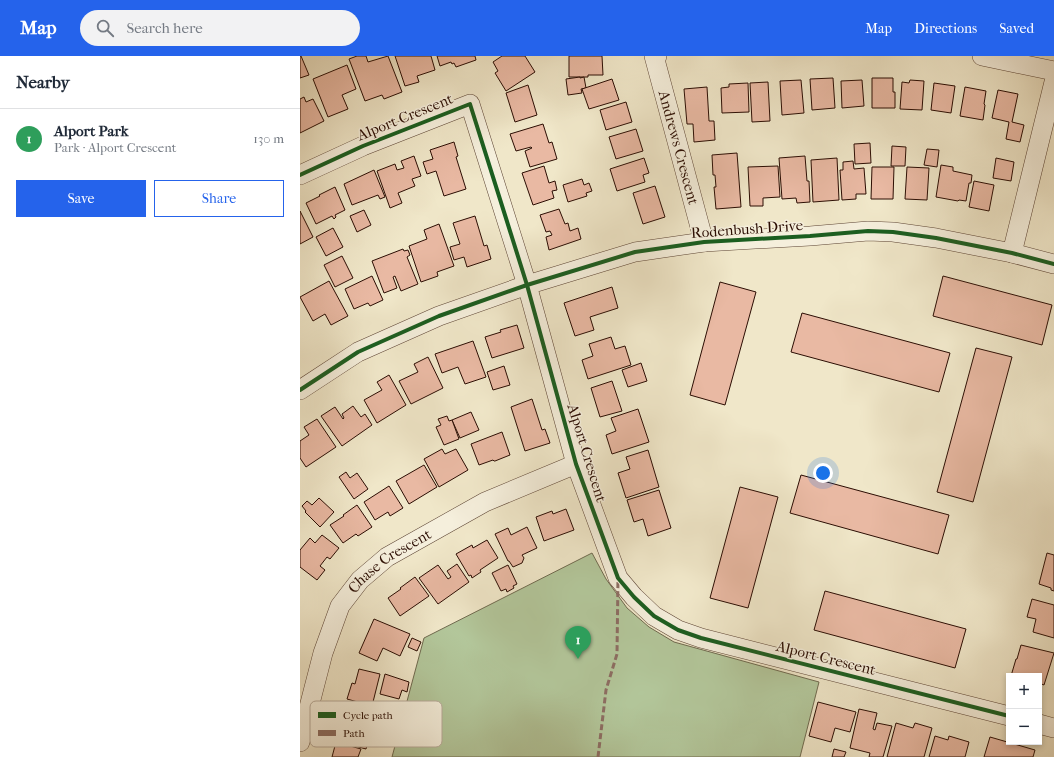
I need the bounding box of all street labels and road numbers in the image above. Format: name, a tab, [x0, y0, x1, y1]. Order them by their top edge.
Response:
street label: Andrews Crescent	[654, 88, 703, 207]
street label: Alport Crescent	[353, 89, 456, 145]
street label: Rodenbush Drive	[690, 216, 804, 242]
street label: Alport Crescent	[563, 401, 611, 505]
street label: Chase Crescent	[344, 525, 435, 597]
street label: Alport Crescent	[773, 637, 878, 679]

